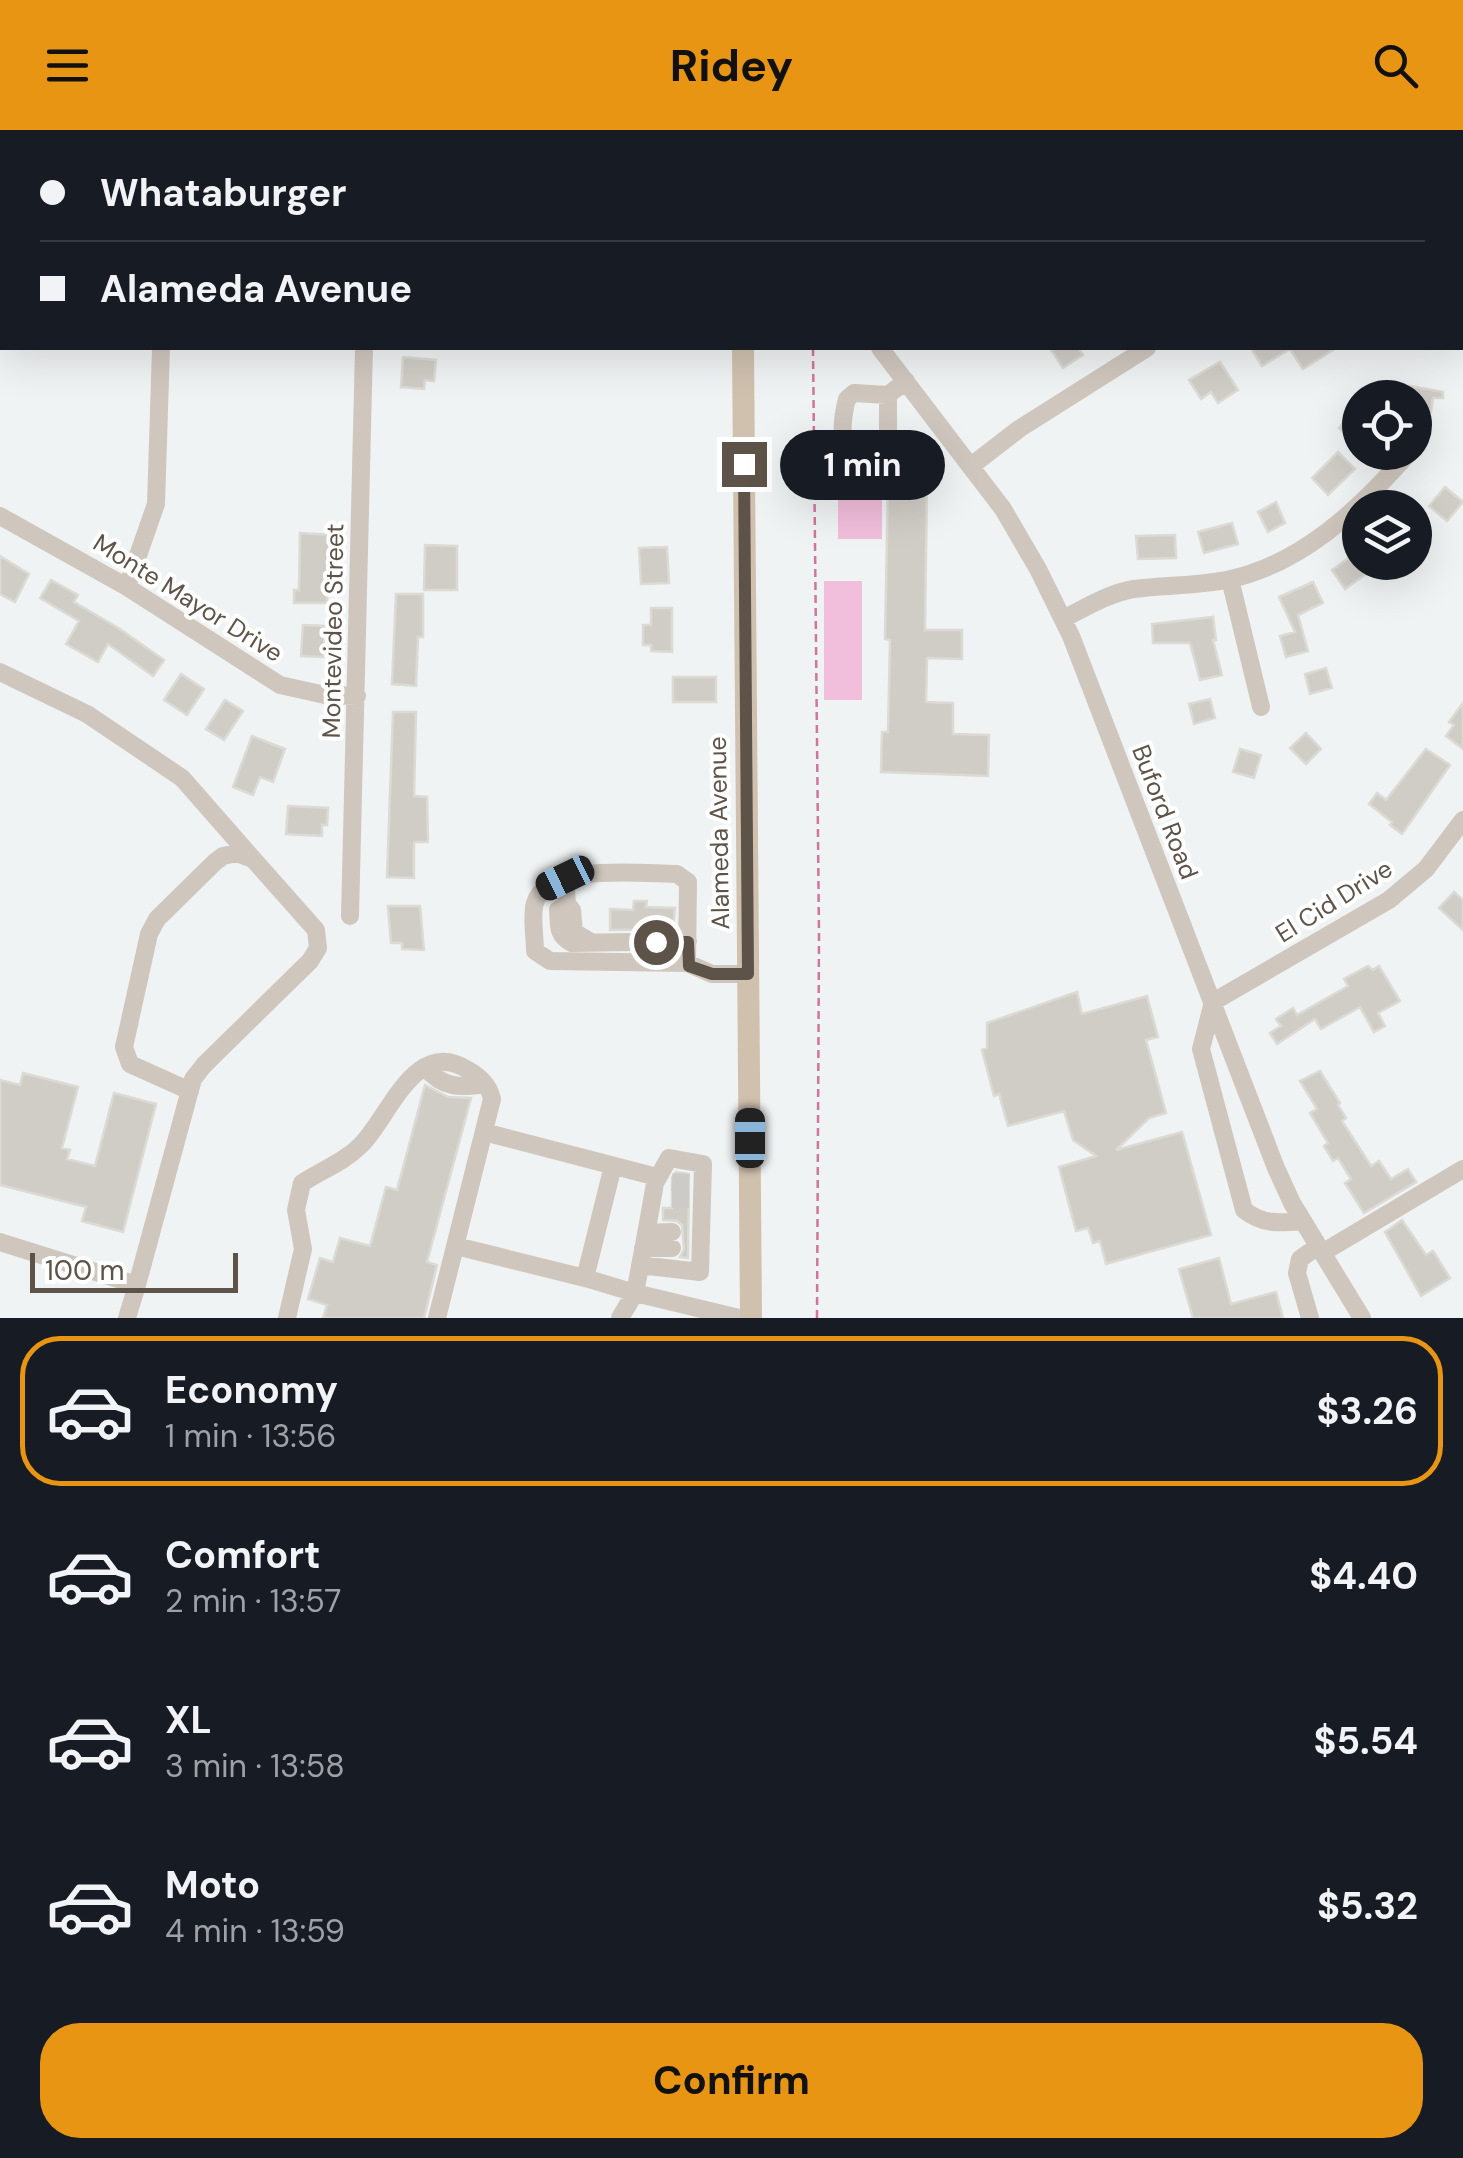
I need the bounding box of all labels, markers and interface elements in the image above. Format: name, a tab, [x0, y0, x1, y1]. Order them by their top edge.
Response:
text: Ridey	[670, 36, 793, 95]
icon: menu	[40, 38, 95, 93]
icon: search	[1368, 38, 1423, 93]
text: Whataburger	[100, 168, 347, 218]
text: Alameda Avenue	[100, 264, 412, 314]
map controls	[1342, 380, 1432, 580]
button: locate	[1342, 380, 1432, 470]
callout: 1 min	[779, 429, 944, 499]
route end	[722, 442, 767, 487]
text: 1 min	[824, 444, 901, 486]
button: layers	[1342, 490, 1432, 580]
street label: Montevideo Street	[315, 523, 351, 739]
street label: Monte Mayor Drive	[87, 526, 289, 670]
street label: Alameda Avenue	[701, 736, 737, 930]
street label: Buford Road	[1124, 740, 1206, 884]
car	[531, 851, 599, 905]
street label: El Cid Drive	[1269, 852, 1399, 950]
route start	[634, 920, 679, 965]
car	[735, 1108, 765, 1168]
scale bar	[30, 1248, 238, 1292]
text: 100 m	[45, 1252, 124, 1289]
text: Economy	[165, 1365, 338, 1415]
icon: car	[45, 1366, 135, 1456]
text: $3.26	[1317, 1386, 1418, 1436]
text: 1 min · 13:56	[165, 1415, 336, 1457]
text: Comfort	[165, 1530, 321, 1580]
icon: car	[45, 1531, 135, 1621]
text: $4.40	[1309, 1551, 1418, 1601]
text: 2 min · 13:57	[165, 1580, 341, 1622]
text: XL	[165, 1695, 212, 1745]
icon: car	[45, 1696, 135, 1786]
text: $5.54	[1313, 1716, 1418, 1766]
text: 3 min · 13:58	[165, 1745, 345, 1787]
text: Moto	[165, 1860, 260, 1910]
icon: car	[45, 1861, 135, 1951]
text: $5.32	[1317, 1881, 1418, 1931]
text: 4 min · 13:59	[165, 1910, 345, 1952]
button: Confirm	[40, 2023, 1423, 2138]

